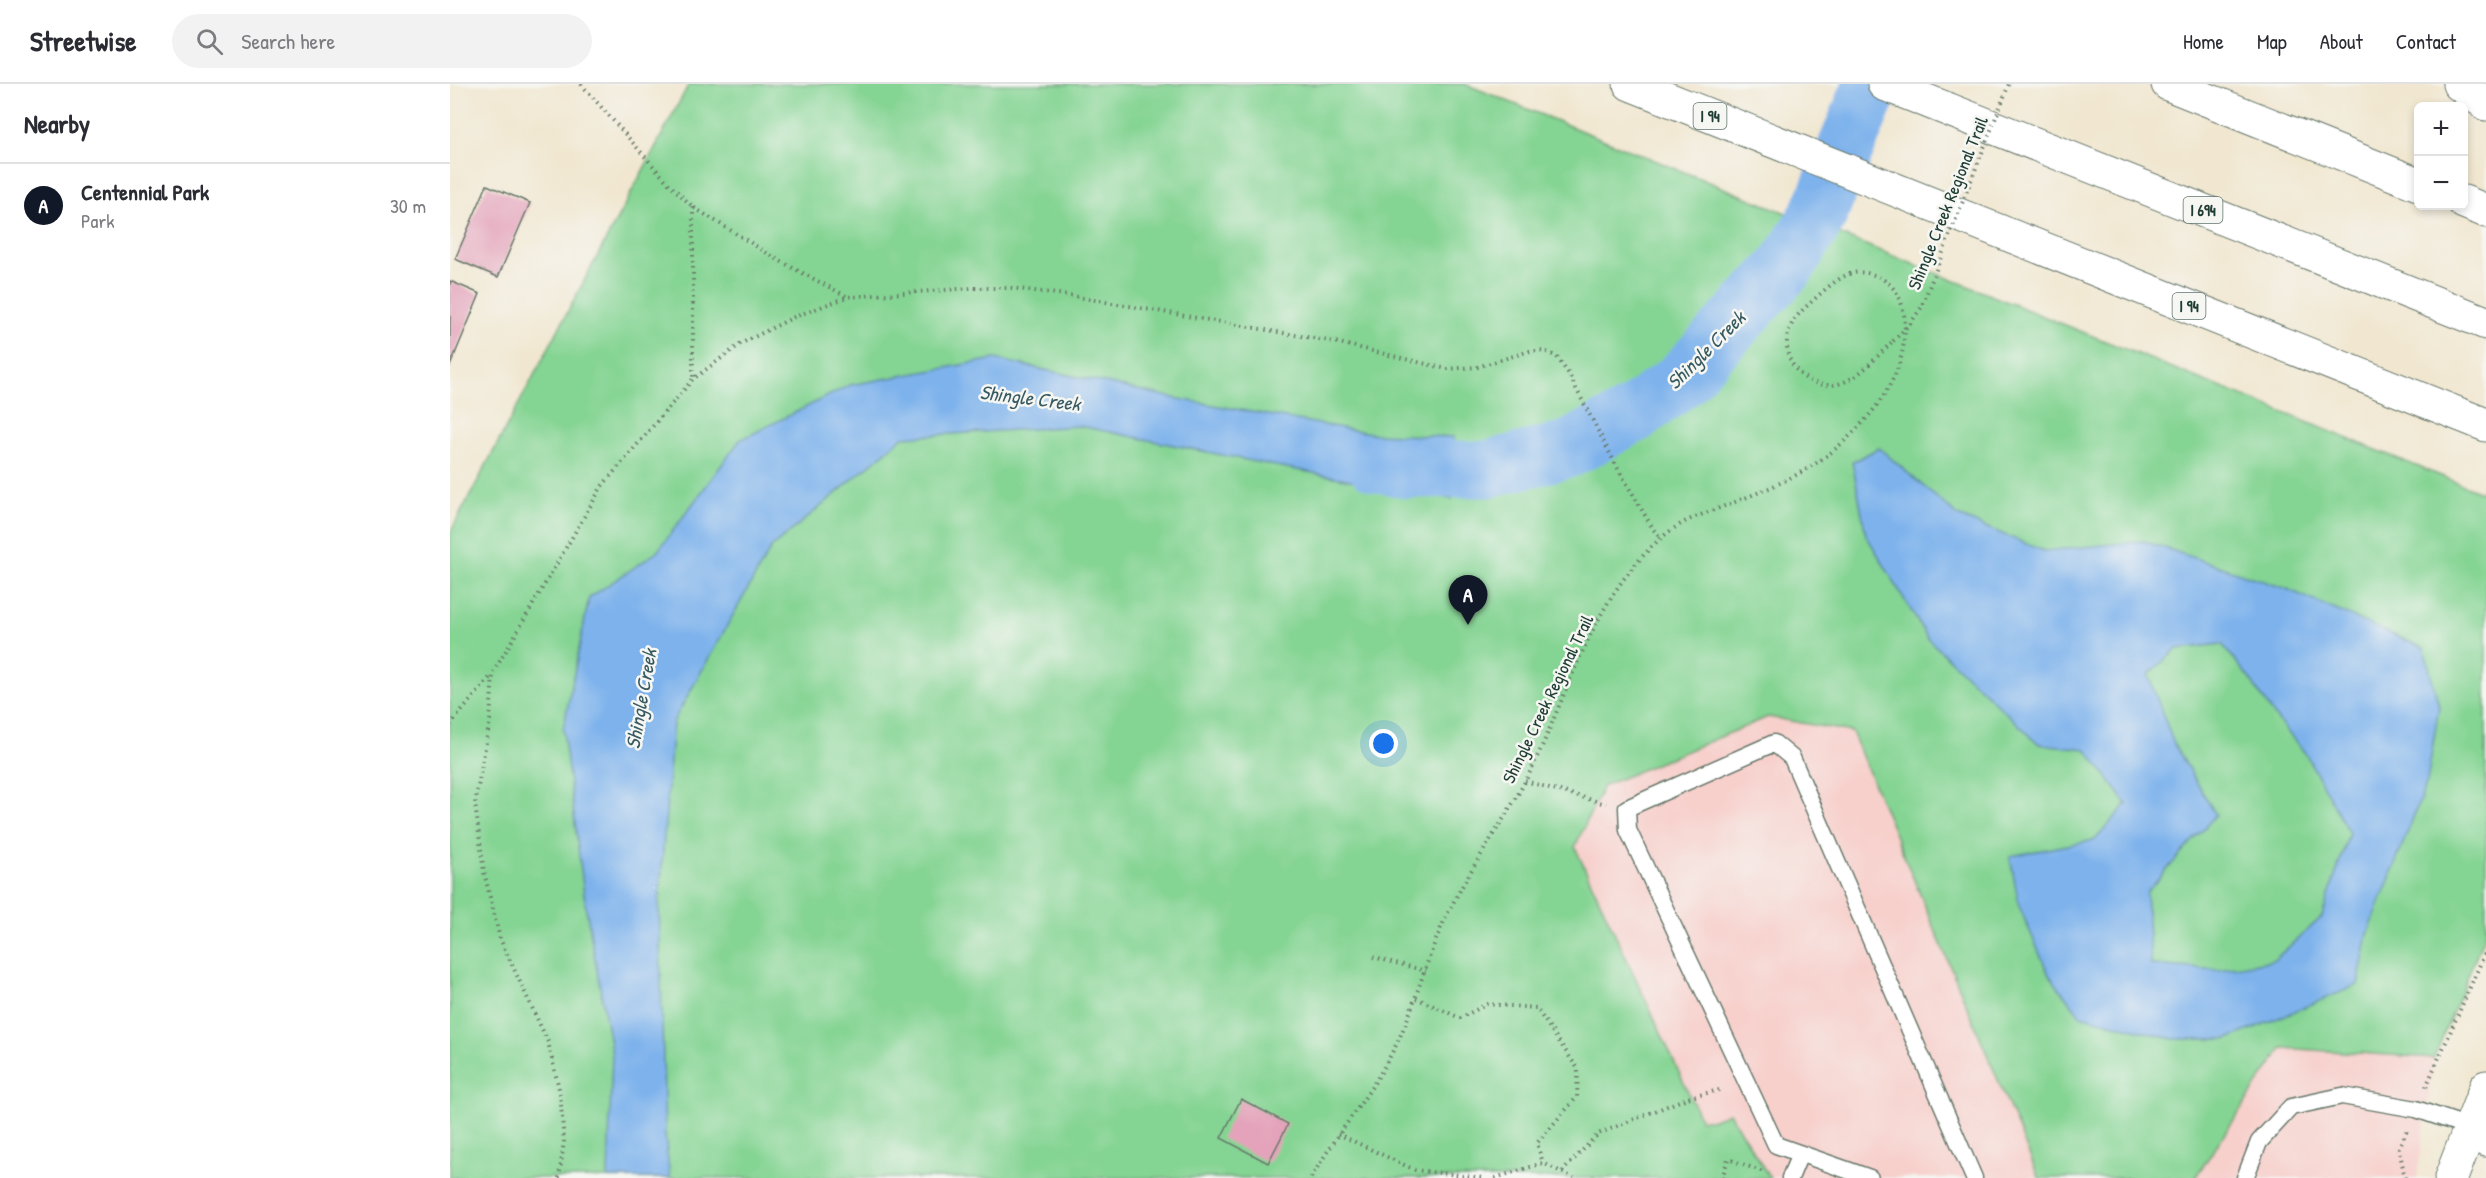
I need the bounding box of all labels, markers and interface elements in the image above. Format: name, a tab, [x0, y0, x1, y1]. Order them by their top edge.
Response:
search box	[172, 14, 592, 68]
text: Streetwise	[30, 22, 136, 60]
icon: search	[193, 25, 226, 58]
text: Search here	[241, 26, 335, 56]
text: Home	[2183, 27, 2224, 56]
text: Map	[2257, 27, 2287, 56]
text: About	[2320, 27, 2363, 56]
text: Contact	[2396, 27, 2456, 56]
map controls	[2414, 102, 2468, 210]
button: +	[2414, 102, 2468, 156]
road number: I 94	[1694, 103, 1726, 129]
text: Nearby	[24, 106, 90, 141]
street label: Shingle Creek Regional Trail	[1901, 112, 1994, 293]
button: −	[2414, 156, 2468, 210]
text: Centennial Park	[81, 177, 209, 207]
text: A	[39, 192, 48, 219]
text: 30 m	[390, 192, 426, 219]
road number: I 694	[2184, 197, 2222, 223]
text: Park	[81, 207, 114, 234]
road number: I 94	[2172, 293, 2206, 319]
water label: Shingle Creek	[1660, 303, 1753, 396]
water label: Shingle Creek	[978, 378, 1083, 418]
pin: A	[1448, 576, 1488, 625]
street label: Shingle Creek Regional Trail	[1496, 610, 1599, 787]
water label: Shingle Creek	[618, 645, 664, 751]
your location	[1369, 729, 1398, 758]

